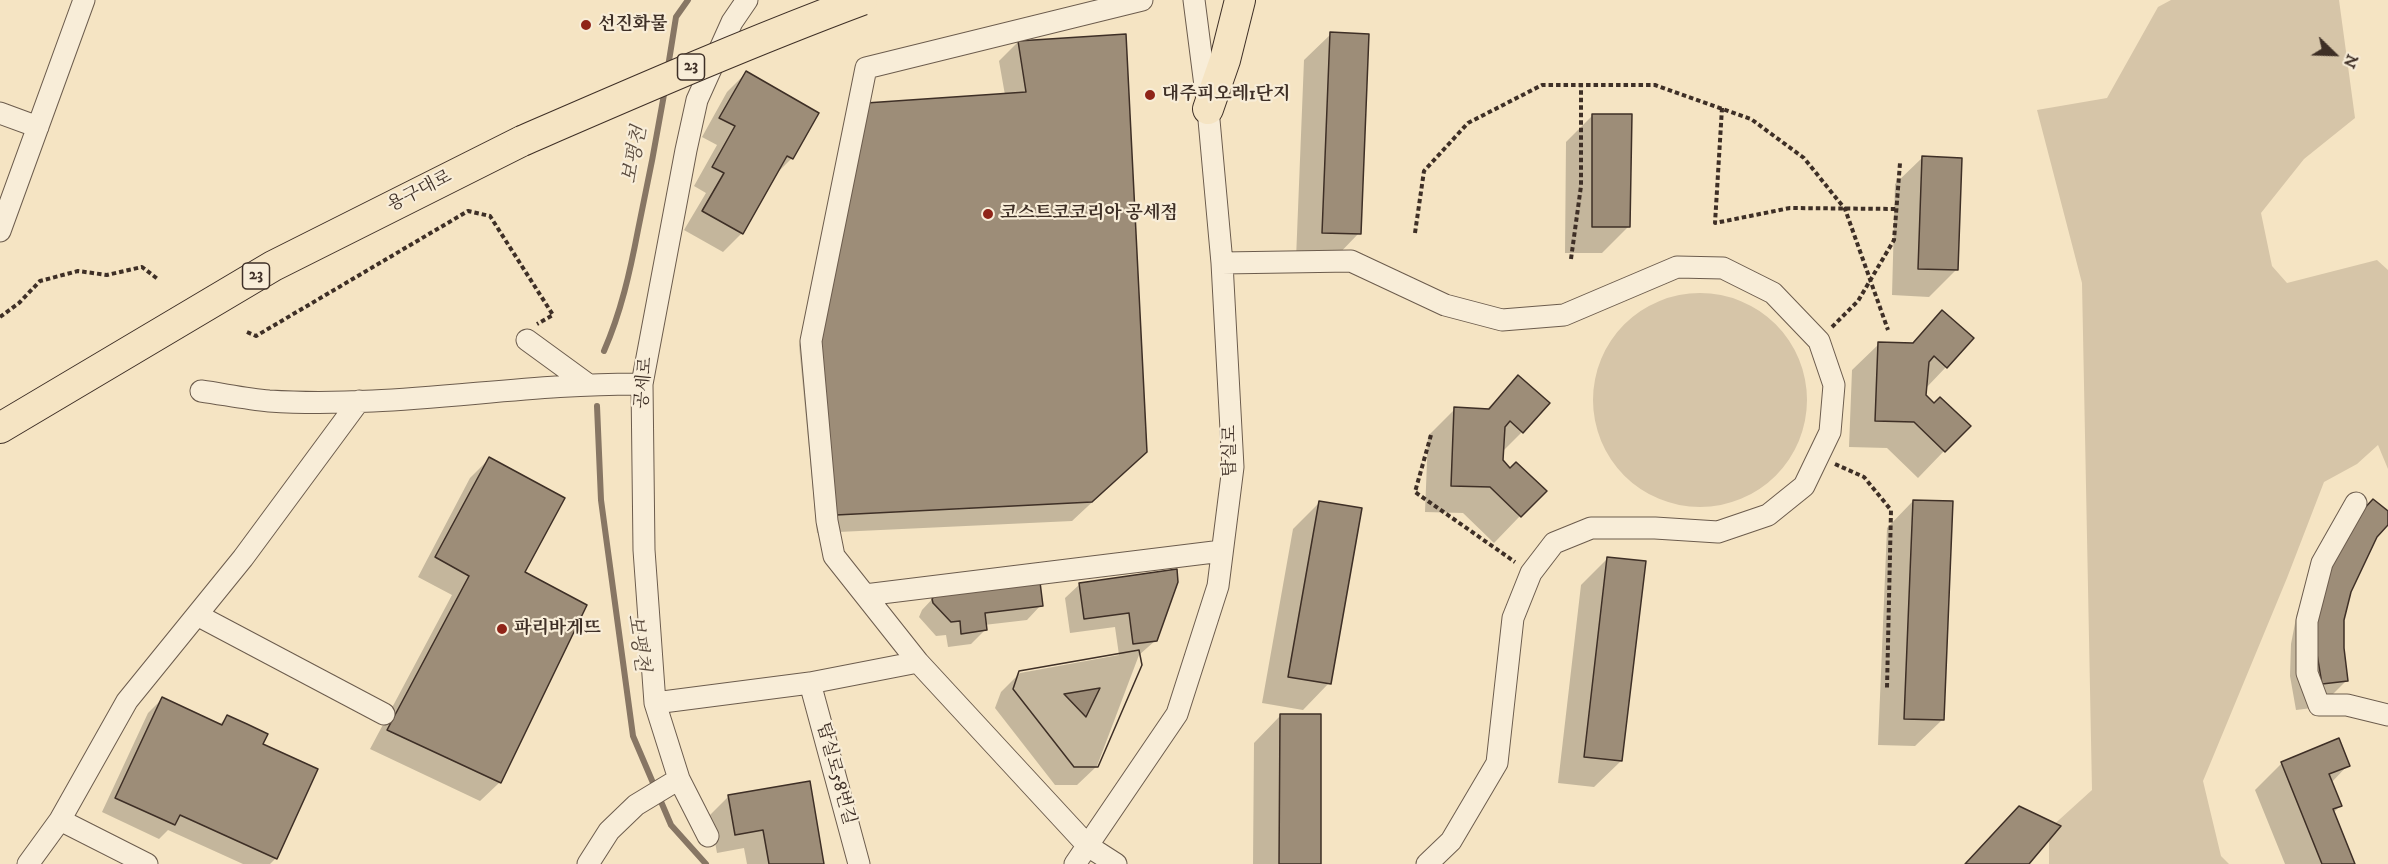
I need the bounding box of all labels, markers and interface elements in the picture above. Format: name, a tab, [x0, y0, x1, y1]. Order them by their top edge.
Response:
place label: 선진화물	[598, 14, 668, 36]
marker: 선진화물	[579, 18, 593, 32]
north arrow	[2304, 24, 2364, 84]
text: N	[2339, 51, 2362, 71]
road number: 23	[678, 54, 704, 80]
place label: 대주피오레1단지	[1162, 84, 1290, 106]
marker: 대주피오레1단지	[1143, 88, 1157, 102]
water label: 보평천	[619, 124, 653, 186]
street label: 용구대로	[384, 167, 456, 217]
place label: 코스트코코리아 공세점	[1000, 203, 1178, 225]
marker: 코스트코코리아 공세점	[981, 207, 995, 221]
road number: 23	[242, 263, 270, 289]
street label: 공세로	[632, 356, 658, 410]
street label: 탑실로	[1220, 425, 1242, 477]
water label: 보평천	[621, 613, 653, 673]
place label: 파리바게뜨	[514, 618, 601, 640]
marker: 파리바게뜨	[495, 622, 509, 636]
street label: 탑실로58번길	[811, 721, 859, 827]

